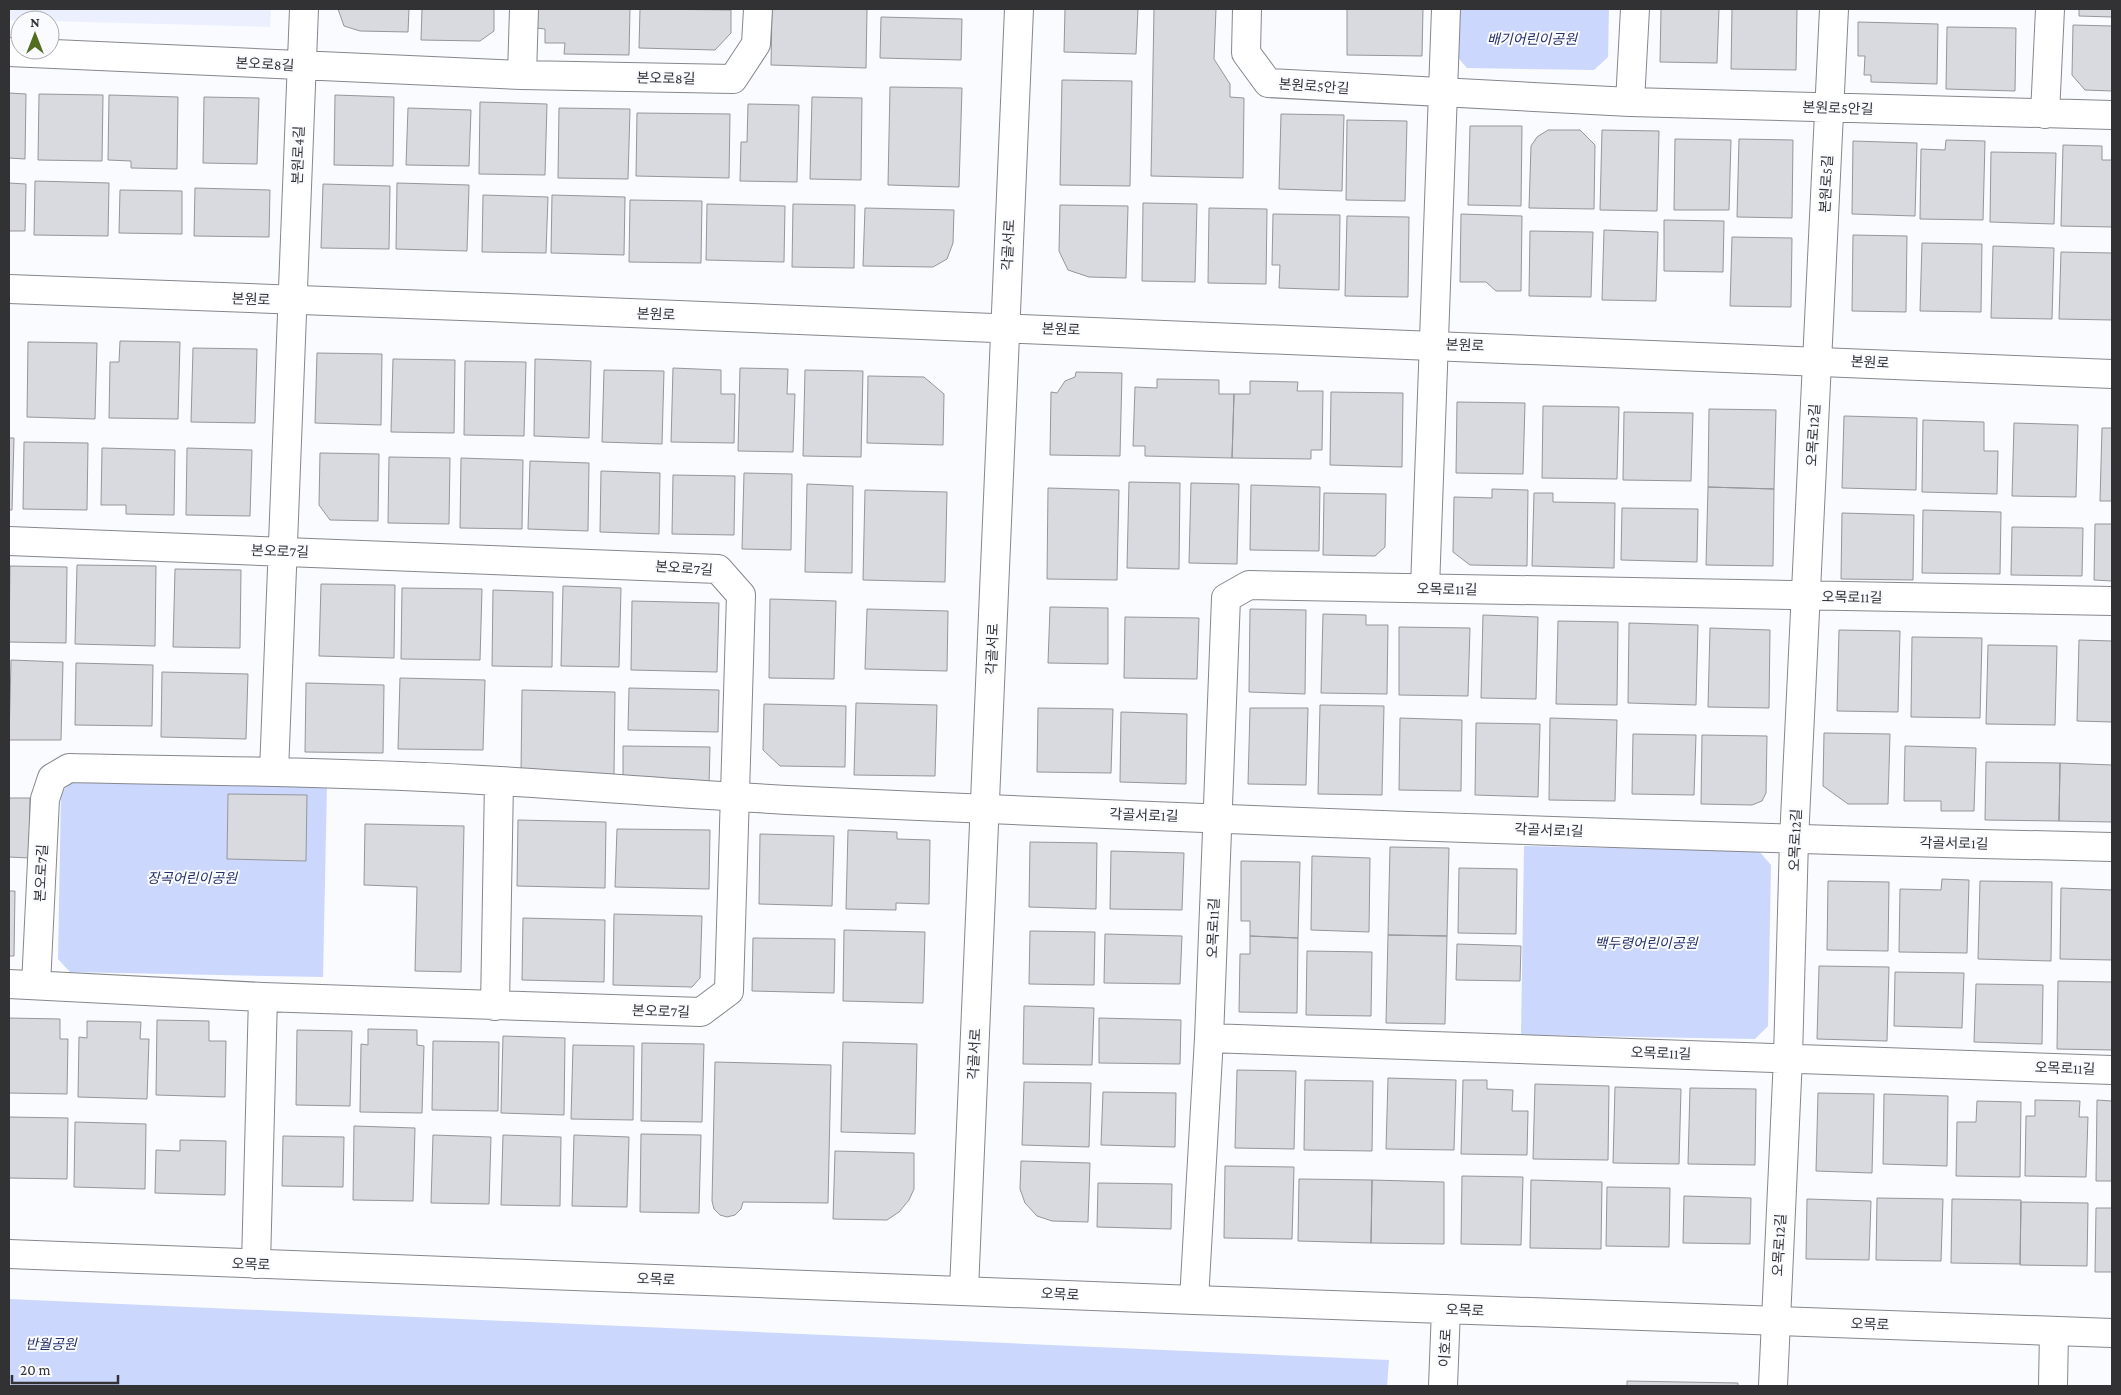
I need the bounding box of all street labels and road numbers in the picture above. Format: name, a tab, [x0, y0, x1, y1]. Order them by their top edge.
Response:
street label: 본오로8길	[235, 54, 295, 74]
street label: 본오로8길	[636, 69, 696, 87]
street label: 본원로5안길	[1278, 76, 1350, 96]
street label: 본원로5안길	[1802, 99, 1874, 117]
street label: 본원로4길	[289, 125, 307, 185]
street label: 본원로5길	[1816, 155, 1836, 213]
street label: 각골서로	[999, 219, 1017, 271]
street label: 본원로	[231, 290, 271, 308]
street label: 본원로	[636, 305, 676, 323]
street label: 본원로	[1041, 320, 1081, 338]
street label: 본원로	[1445, 336, 1485, 354]
street label: 본원로	[1850, 353, 1890, 371]
street label: 오목로12길	[1803, 403, 1823, 467]
street label: 본오로7길	[251, 542, 309, 560]
street label: 본오로7길	[655, 558, 713, 578]
street label: 오목로11길	[1416, 580, 1478, 598]
street label: 오목로11길	[1821, 588, 1883, 606]
street label: 각골서로	[983, 623, 1001, 675]
street label: 각골서로1길	[1109, 806, 1179, 824]
street label: 오목로12길	[1786, 808, 1804, 872]
street label: 각골서로1길	[1514, 821, 1584, 839]
street label: 각골서로1길	[1919, 834, 1989, 852]
street label: 본오로7길	[31, 844, 51, 902]
street label: 오목로11길	[1204, 897, 1222, 959]
street label: 본오로7길	[632, 1002, 690, 1020]
street label: 각골서로	[965, 1028, 983, 1080]
street label: 오목로11길	[1630, 1044, 1692, 1062]
street label: 오목로11길	[2034, 1059, 2096, 1077]
street label: 오목로12길	[1769, 1213, 1789, 1277]
street label: 오목로	[231, 1255, 271, 1273]
street label: 오목로	[636, 1270, 676, 1288]
street label: 오목로	[1040, 1285, 1080, 1303]
street label: 오목로	[1445, 1301, 1485, 1319]
street label: 오목로	[1850, 1315, 1890, 1333]
street label: 이호로	[1436, 1328, 1454, 1368]

